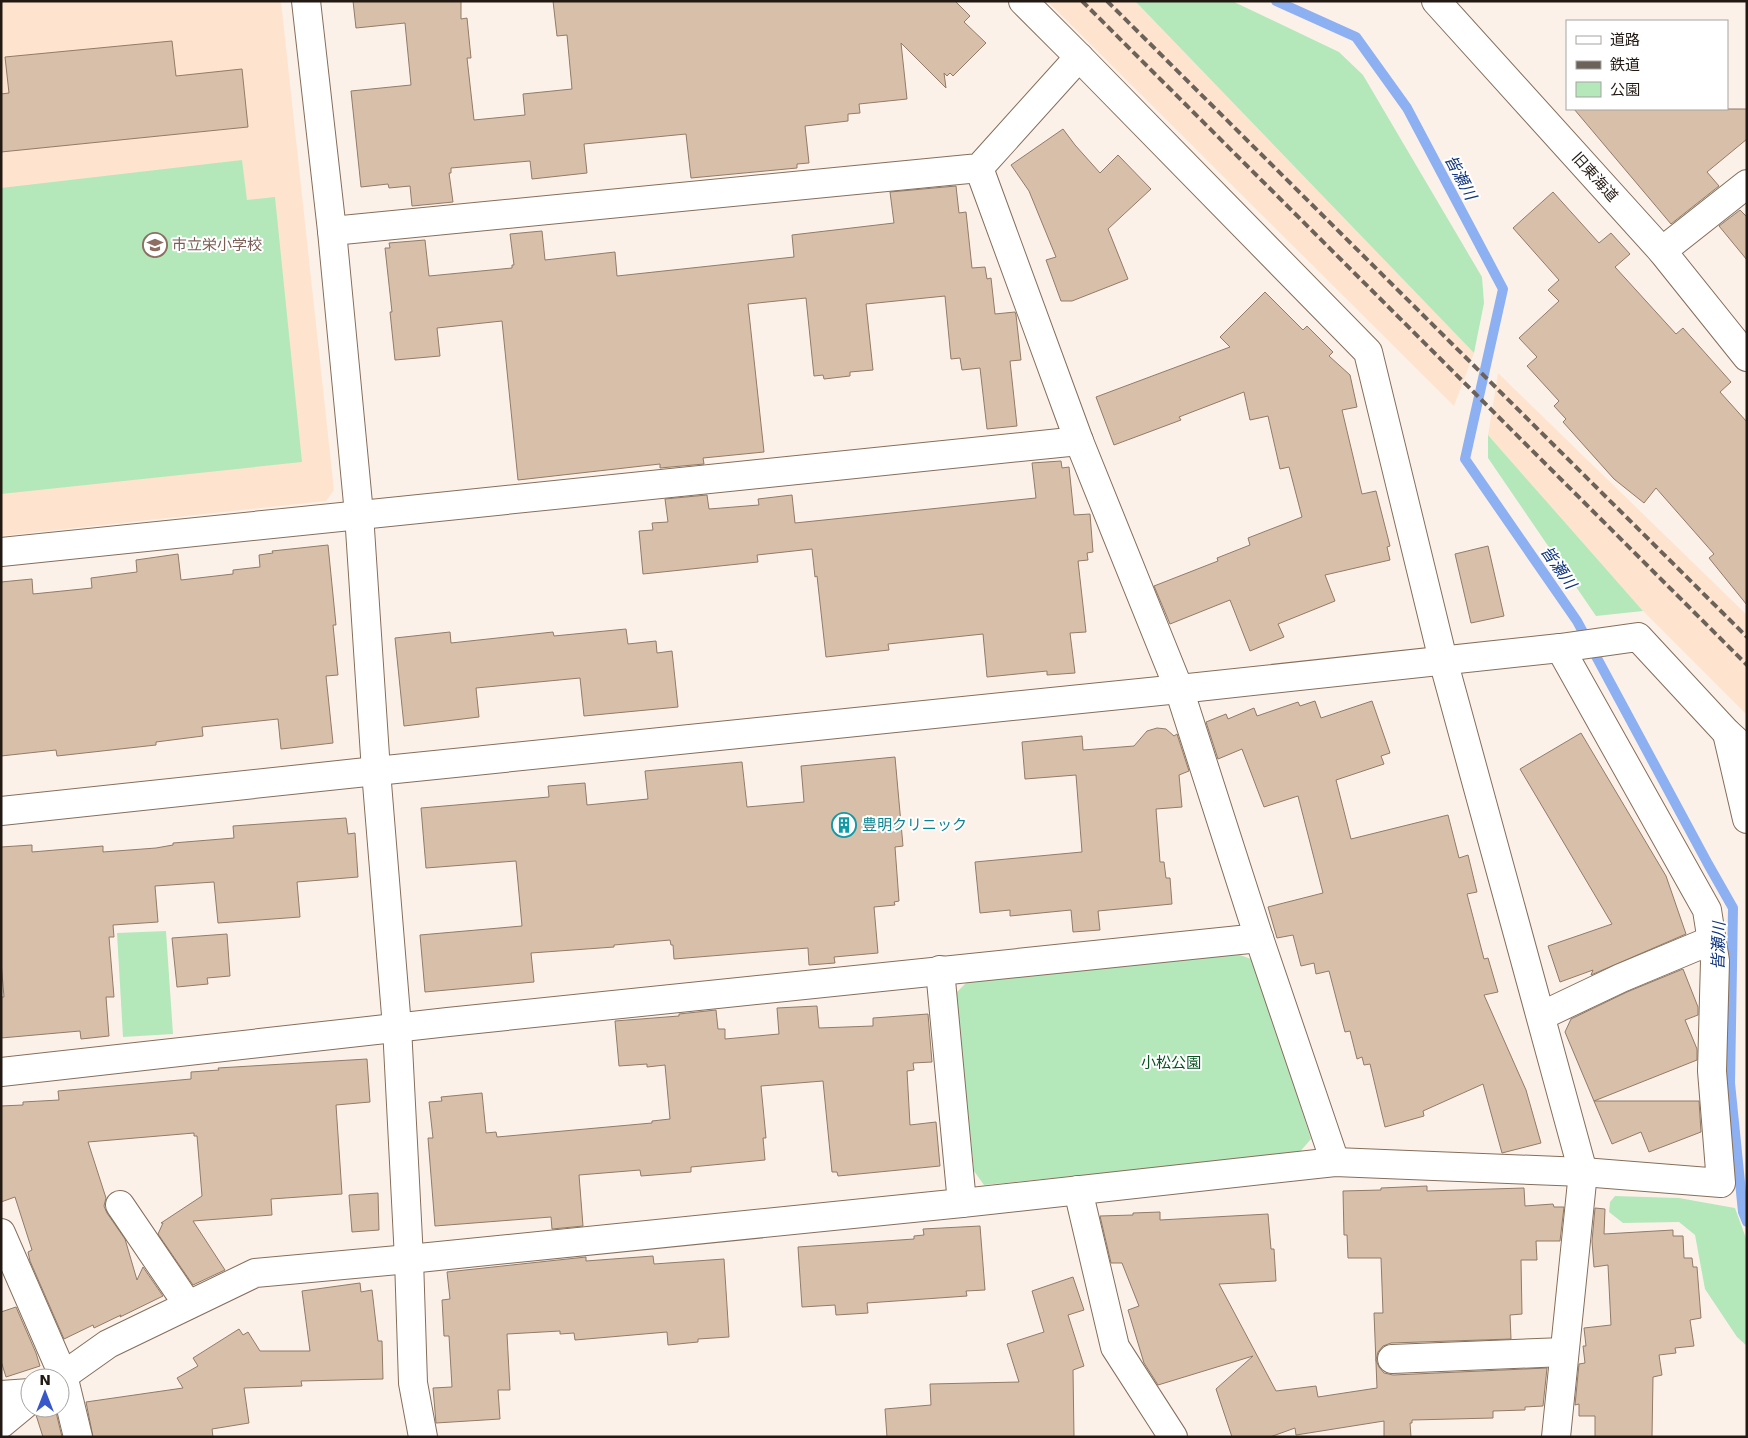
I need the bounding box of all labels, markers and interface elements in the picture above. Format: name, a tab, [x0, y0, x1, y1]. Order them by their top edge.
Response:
legend	[1566, 20, 1728, 110]
text: 道路	[1610, 31, 1640, 49]
text: 鉄道	[1610, 56, 1640, 74]
text: 公園	[1610, 81, 1640, 99]
street label: 旧東海道	[1568, 149, 1622, 205]
water label: 皆瀬川	[1441, 152, 1481, 205]
school or university icon: 市立栄小学校	[142, 232, 168, 258]
place label: 市立栄小学校	[172, 236, 262, 254]
water label: 皆瀬川	[1537, 542, 1581, 594]
building icon: 豊明クリニック	[831, 812, 857, 838]
place label: 豊明クリニック	[862, 816, 967, 834]
water label: 皆瀬川	[1709, 920, 1728, 970]
park label: 小松公園	[1141, 1054, 1201, 1072]
north arrow	[20, 1368, 70, 1418]
text: N	[39, 1372, 51, 1388]

